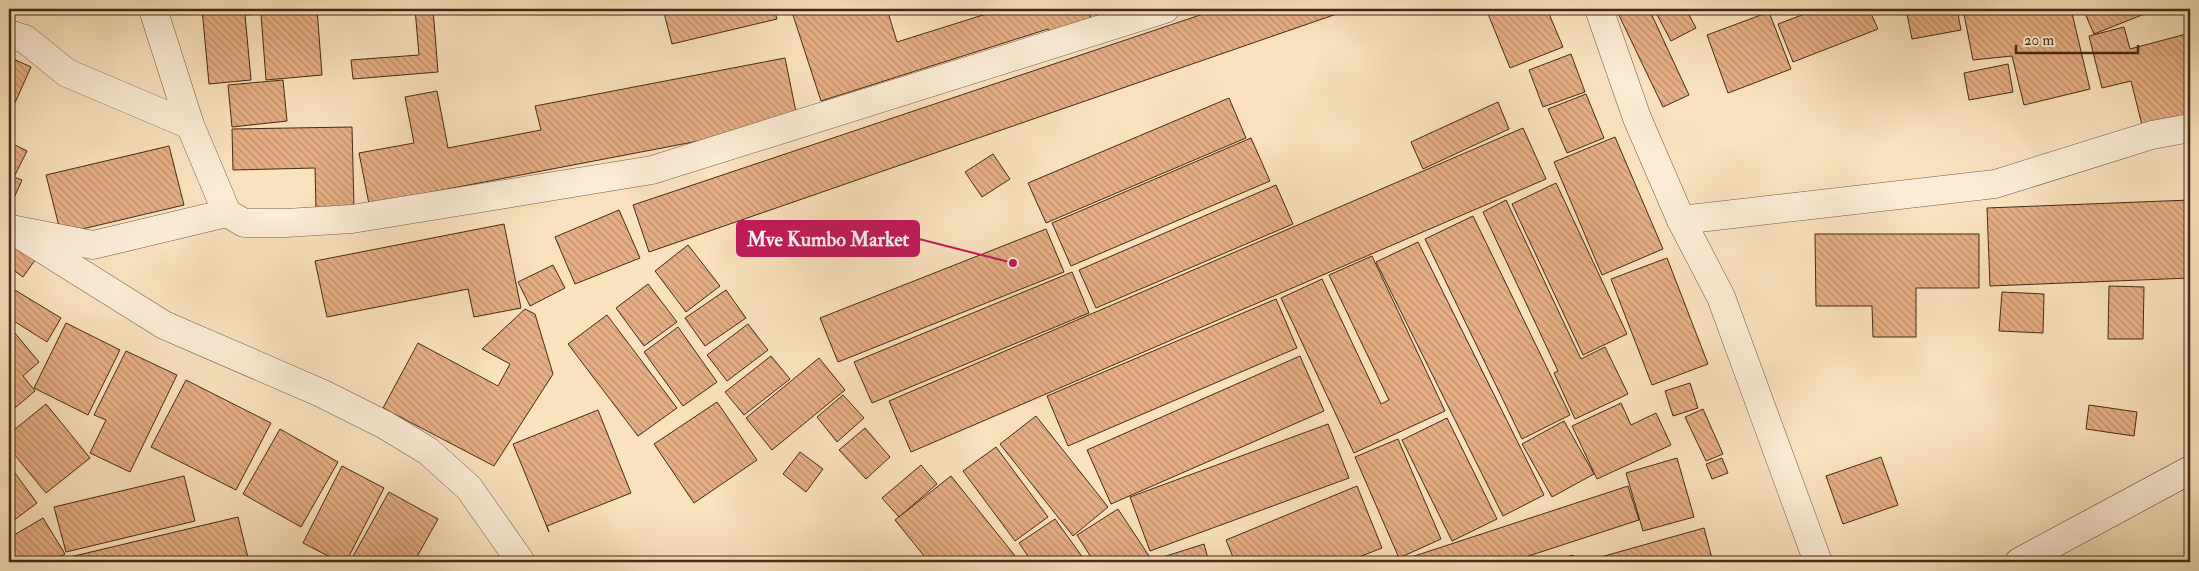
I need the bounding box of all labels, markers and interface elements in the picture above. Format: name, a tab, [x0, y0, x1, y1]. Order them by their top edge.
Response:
scale bar	[2016, 22, 2139, 54]
text: 20 m	[2024, 31, 2054, 50]
callout: Mve Kumbo Market	[737, 221, 919, 256]
text: Mve Kumbo Market	[746, 227, 910, 252]

